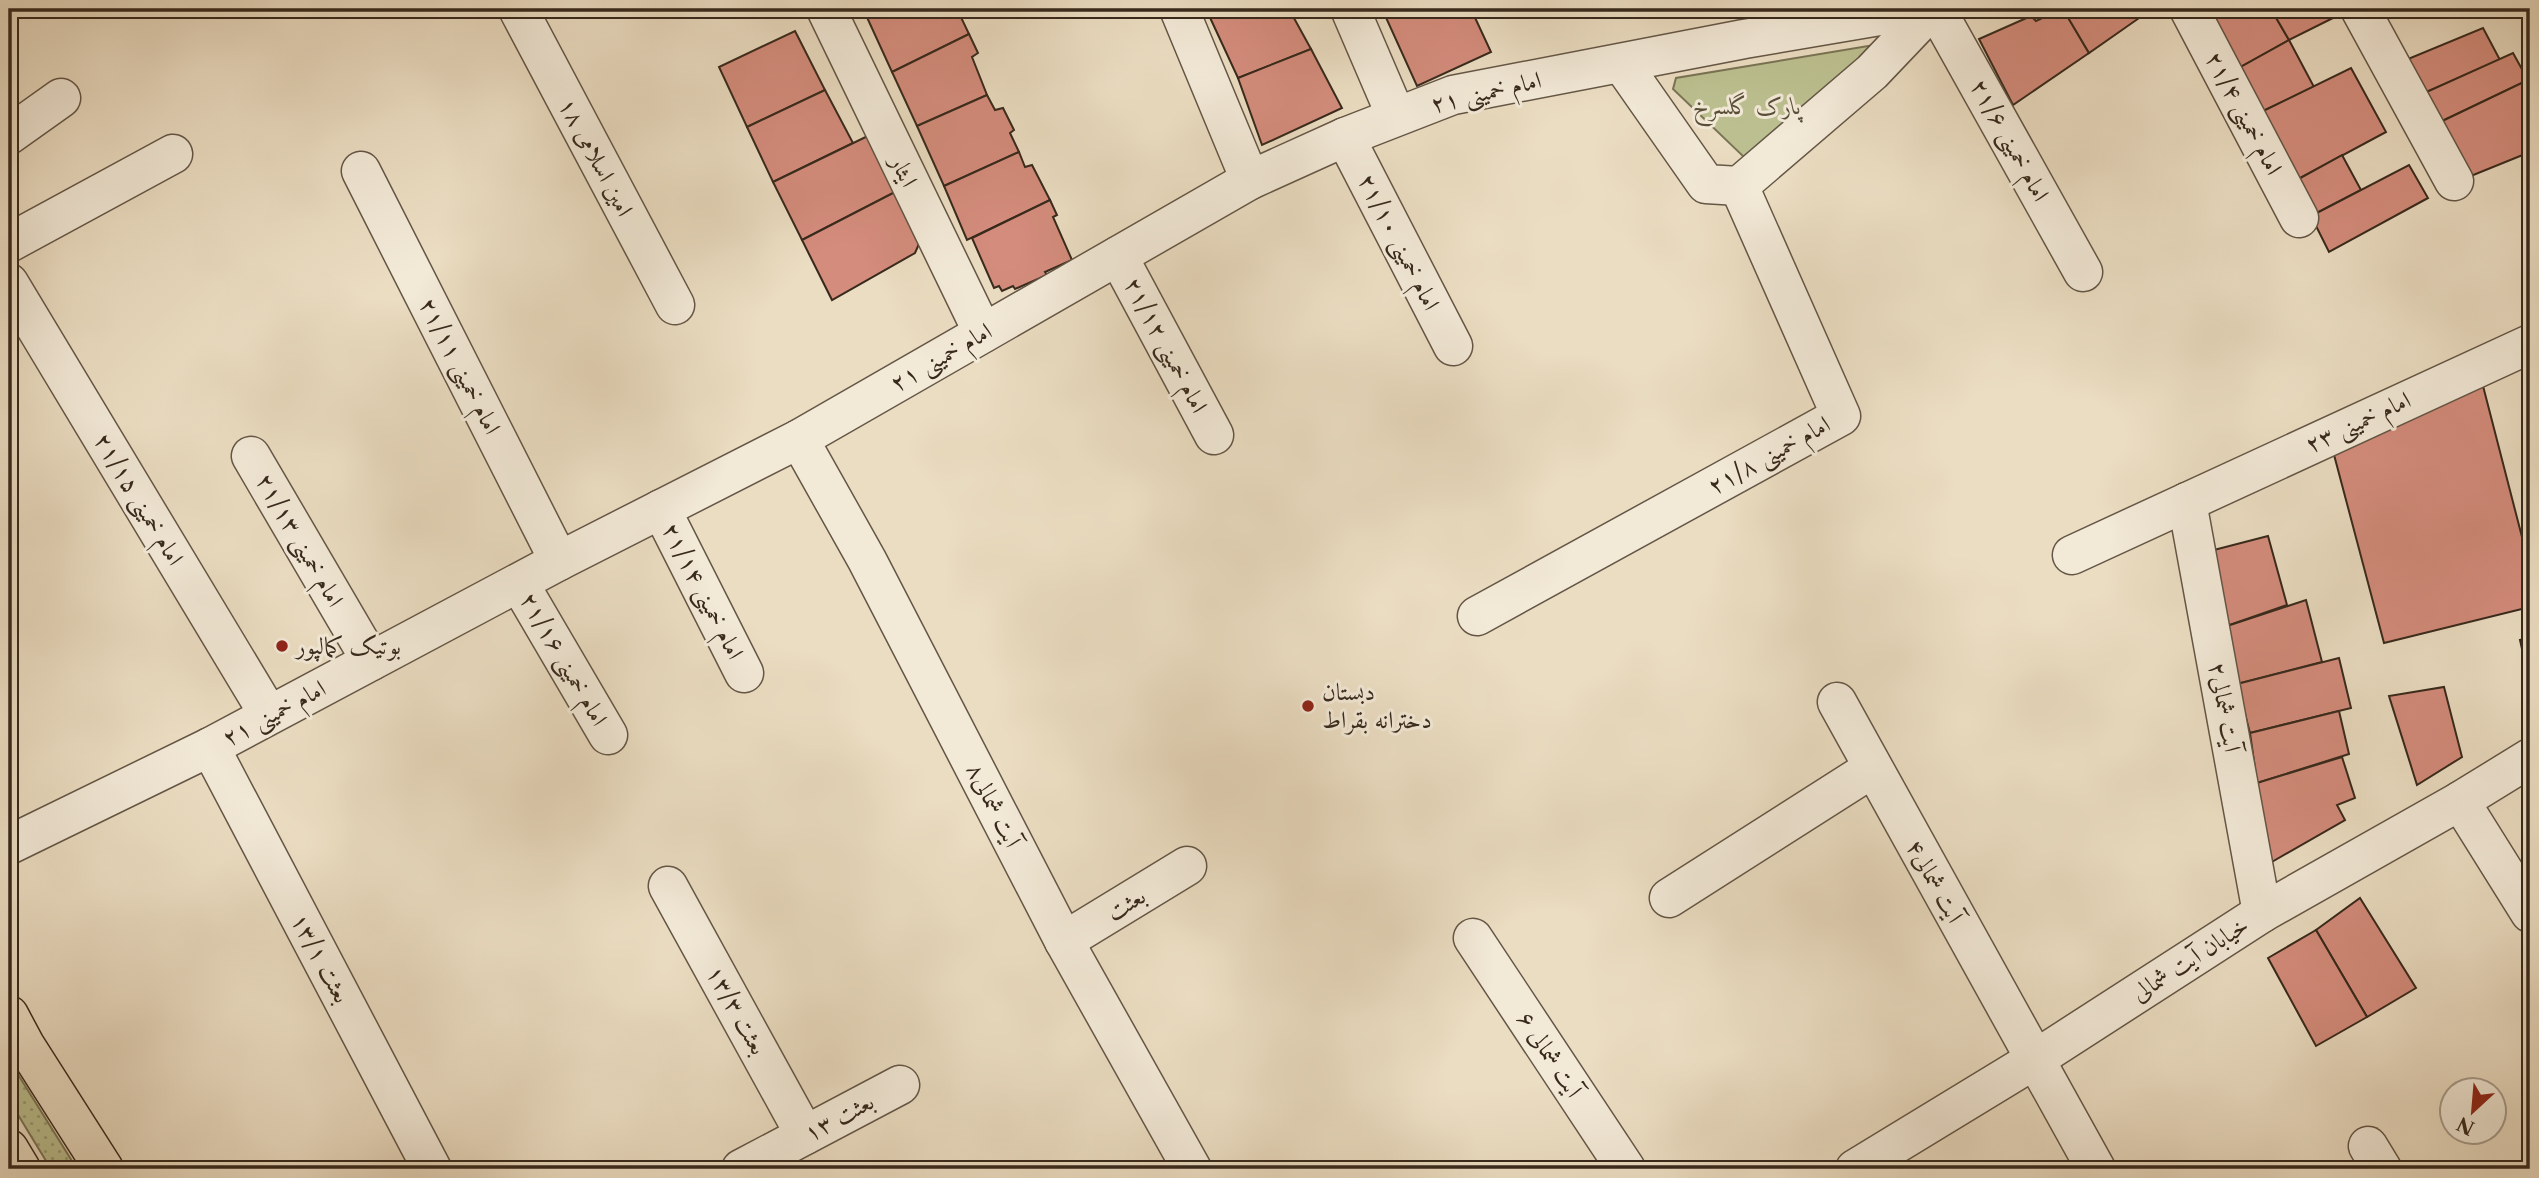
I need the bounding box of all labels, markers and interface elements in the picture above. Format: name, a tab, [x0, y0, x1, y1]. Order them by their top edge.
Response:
street label: امام خمینی ۲۱/۴	[2194, 46, 2289, 183]
street label: امام خمینی ۲۱	[1428, 65, 1546, 125]
street label: امام خمینی ۲۱/۶	[1959, 74, 2056, 209]
park label: پارک گلسرخ	[1693, 91, 1804, 127]
street label: امین اسلامی ۱۸	[553, 93, 640, 221]
street label: ایثار	[883, 149, 924, 192]
street label: امام خمینی ۲۱/۱۰	[1346, 169, 1446, 318]
street label: امام خمینی ۲۱/۱۲	[1112, 272, 1214, 421]
street label: امام خمینی ۲۱/۱۱	[407, 293, 507, 442]
street label: امام خمینی ۲۱	[885, 316, 1000, 403]
street label: امام خمینی ۲۳	[2301, 385, 2418, 465]
street label: امام خمینی ۲۱/۸	[1703, 409, 1838, 506]
street label: امام خمینی ۲۱/۱۵	[83, 427, 190, 574]
street label: امام خمینی ۲۱/۱۳	[244, 468, 350, 615]
street label: امام خمینی ۲۱/۱۴	[650, 518, 750, 667]
street label: امام خمینی ۲۱/۱۶	[508, 587, 614, 734]
place label: بوتیک کمالپور	[294, 631, 401, 662]
marker: بوتیک کمالپور	[274, 638, 290, 654]
street label: آیت شمالی۲	[2202, 660, 2248, 757]
street label: امام خمینی ۲۱	[217, 673, 334, 758]
place label: دبستان دخترانه بقراط	[1322, 677, 1432, 735]
marker: دبستان دخترانه بقراط	[1300, 698, 1316, 714]
street label: آیت شمالی۸	[960, 758, 1029, 855]
street label: آیت شمالی۴	[1900, 834, 1971, 930]
street label: بعثت	[1101, 881, 1151, 926]
street label: بعثت ۱۳/۱	[286, 908, 357, 1008]
street label: خیابان آیت شمالی	[2126, 910, 2254, 1008]
street label: بعثت ۱۳/۳	[701, 960, 774, 1059]
street label: آیت شمالی ۶	[1511, 1005, 1591, 1105]
north arrow	[2438, 1076, 2508, 1146]
street label: بعثت ۱۳	[799, 1086, 879, 1147]
text: N	[2453, 1112, 2478, 1140]

